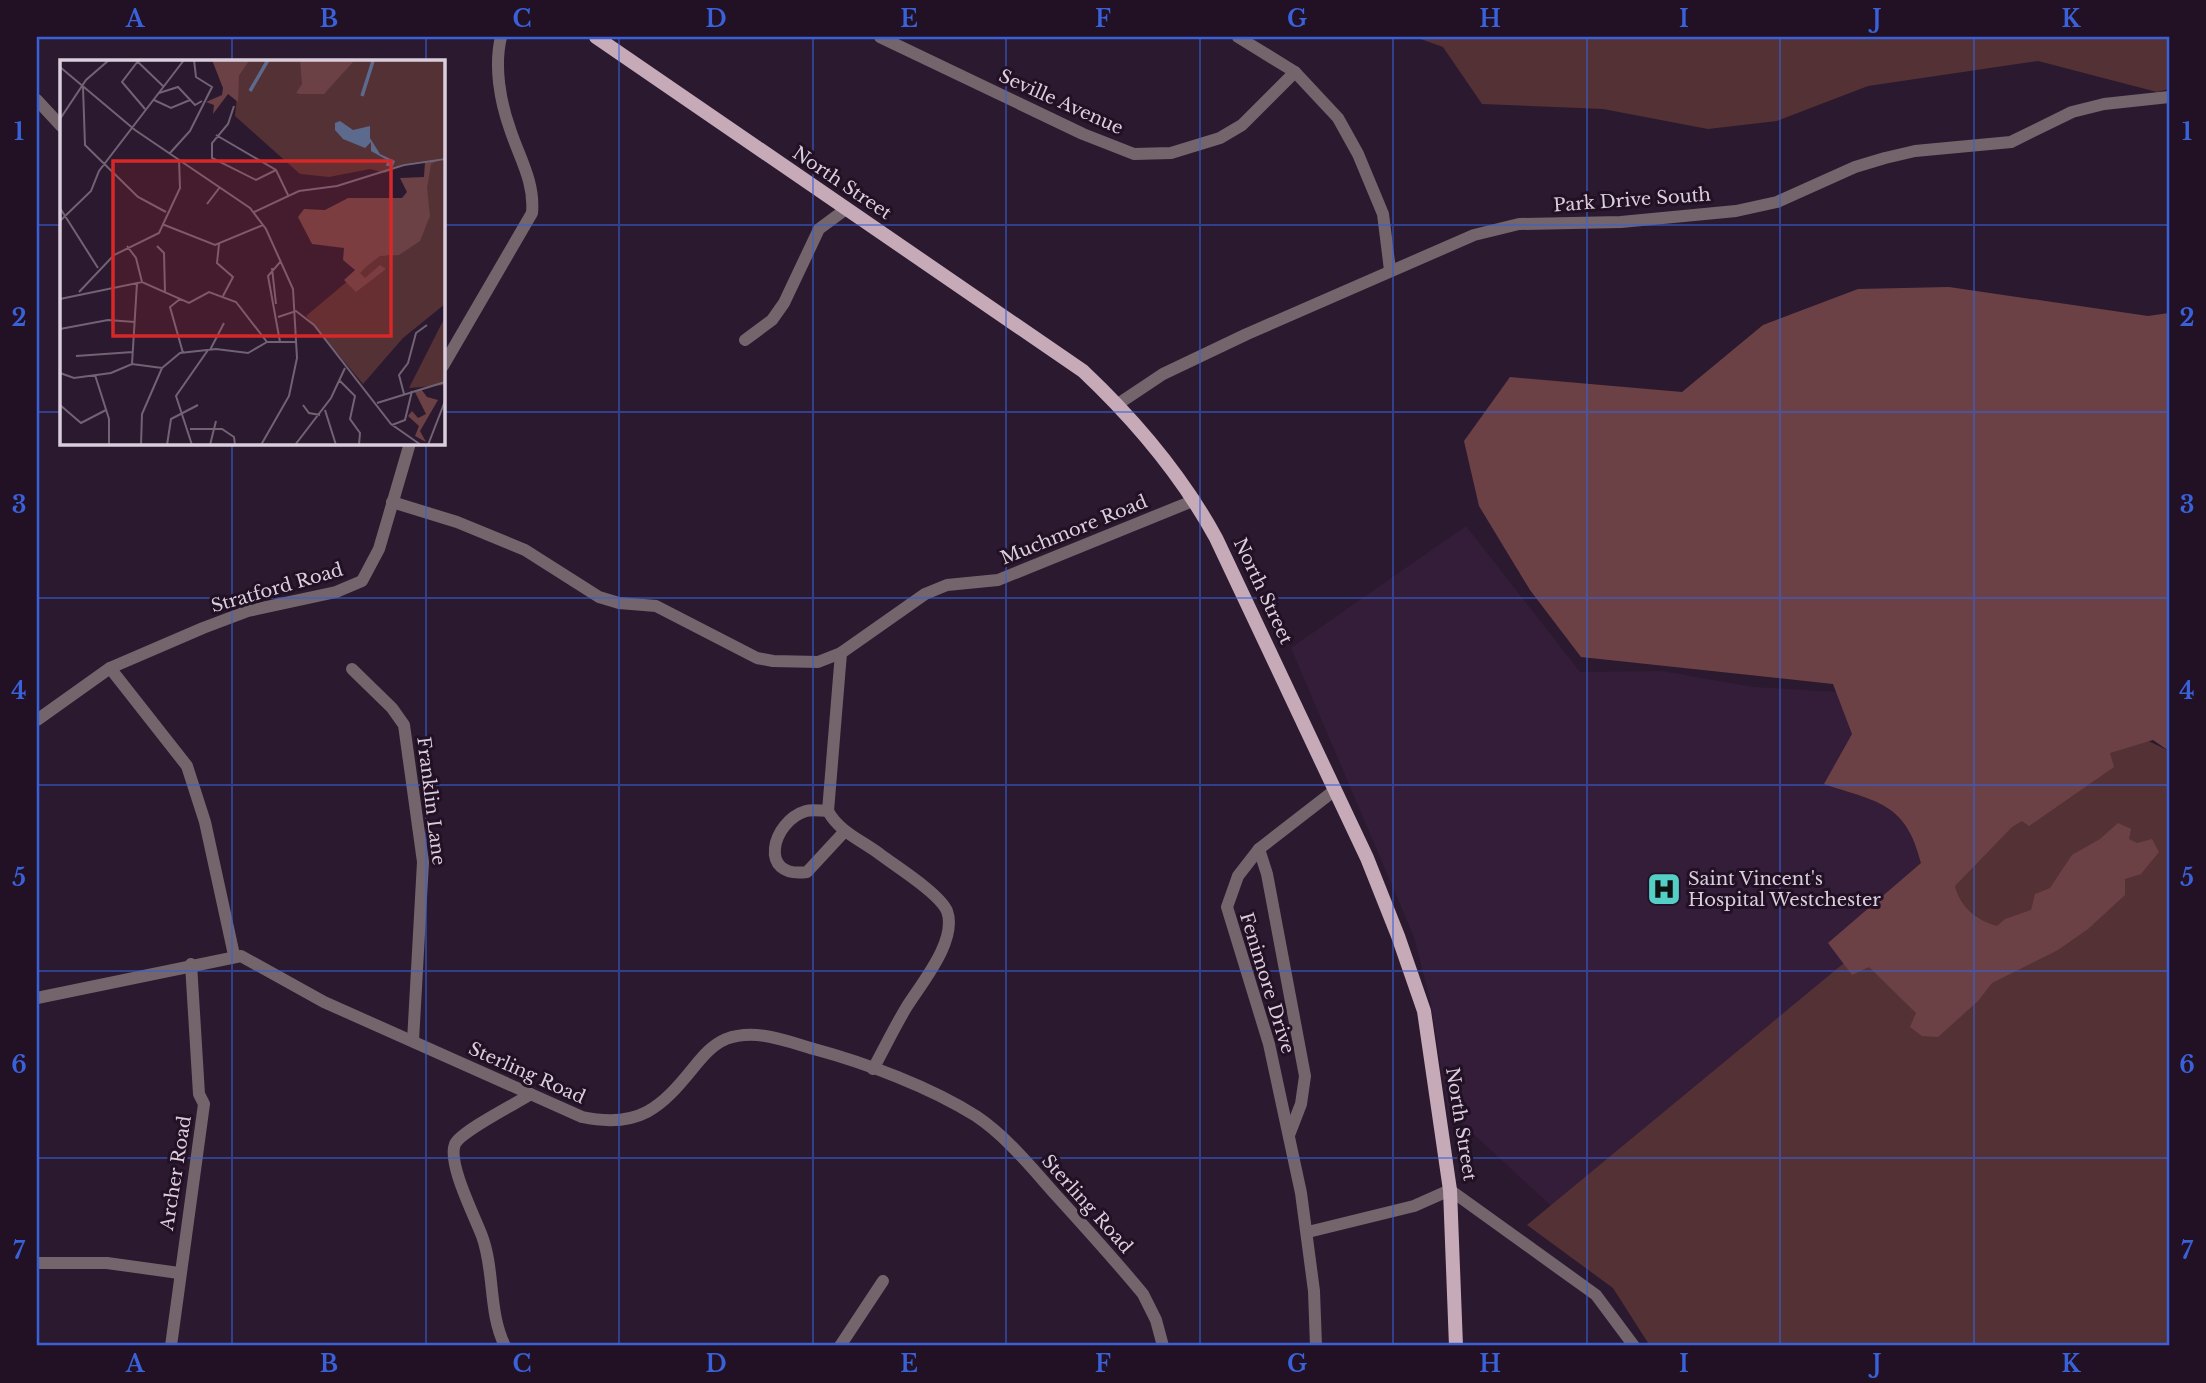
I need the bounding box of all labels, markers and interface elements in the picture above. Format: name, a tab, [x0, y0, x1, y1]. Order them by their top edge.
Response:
text: A	[125, 5, 146, 33]
text: B	[320, 5, 338, 33]
text: C	[513, 5, 531, 33]
text: D	[705, 5, 727, 33]
text: E	[900, 5, 918, 33]
text: F	[1095, 5, 1111, 33]
text: G	[1287, 5, 1307, 33]
text: H	[1479, 5, 1501, 33]
text: I	[1679, 5, 1689, 33]
text: J	[1868, 5, 1882, 33]
text: K	[2062, 5, 2082, 33]
inset map	[60, 60, 444, 444]
street label: Seville Avenue	[995, 65, 1127, 139]
text: 1	[14, 118, 24, 146]
text: 1	[2182, 118, 2192, 146]
street label: North Street	[788, 142, 896, 224]
street label: Park Drive South	[1552, 184, 1712, 216]
text: 2	[12, 304, 26, 332]
text: 2	[2180, 304, 2194, 332]
text: 3	[12, 491, 26, 519]
street label: Muchmore Road	[997, 491, 1151, 569]
text: 3	[2180, 491, 2194, 519]
street label: North Street	[1229, 534, 1297, 648]
street label: Stratford Road	[208, 559, 346, 617]
text: 4	[11, 677, 27, 705]
text: 4	[2179, 677, 2195, 705]
street label: Franklin Lane	[412, 736, 450, 866]
text: 5	[12, 864, 26, 892]
text: 5	[2180, 864, 2194, 892]
place label: Saint Vincent's Hospital Westchester	[1688, 868, 1881, 911]
hospital icon: Saint Vincent's Hospital Westchester	[1645, 870, 1683, 908]
street label: Fenimore Drive	[1235, 910, 1299, 1056]
street label: Sterling Road	[465, 1037, 589, 1109]
text: 6	[11, 1051, 27, 1079]
text: 6	[2179, 1051, 2195, 1079]
street label: North Street	[1441, 1066, 1481, 1182]
street label: Archer Road	[156, 1114, 196, 1233]
street label: Sterling Road	[1037, 1150, 1137, 1258]
text: 7	[13, 1237, 26, 1265]
text: 7	[2181, 1237, 2194, 1265]
text: A	[125, 1350, 146, 1378]
text: B	[320, 1350, 338, 1378]
text: C	[513, 1350, 531, 1378]
text: D	[705, 1350, 727, 1378]
text: E	[900, 1350, 918, 1378]
text: F	[1095, 1350, 1111, 1378]
text: G	[1287, 1350, 1307, 1378]
text: H	[1479, 1350, 1501, 1378]
text: I	[1679, 1350, 1689, 1378]
text: J	[1868, 1350, 1882, 1378]
text: K	[2062, 1350, 2082, 1378]

